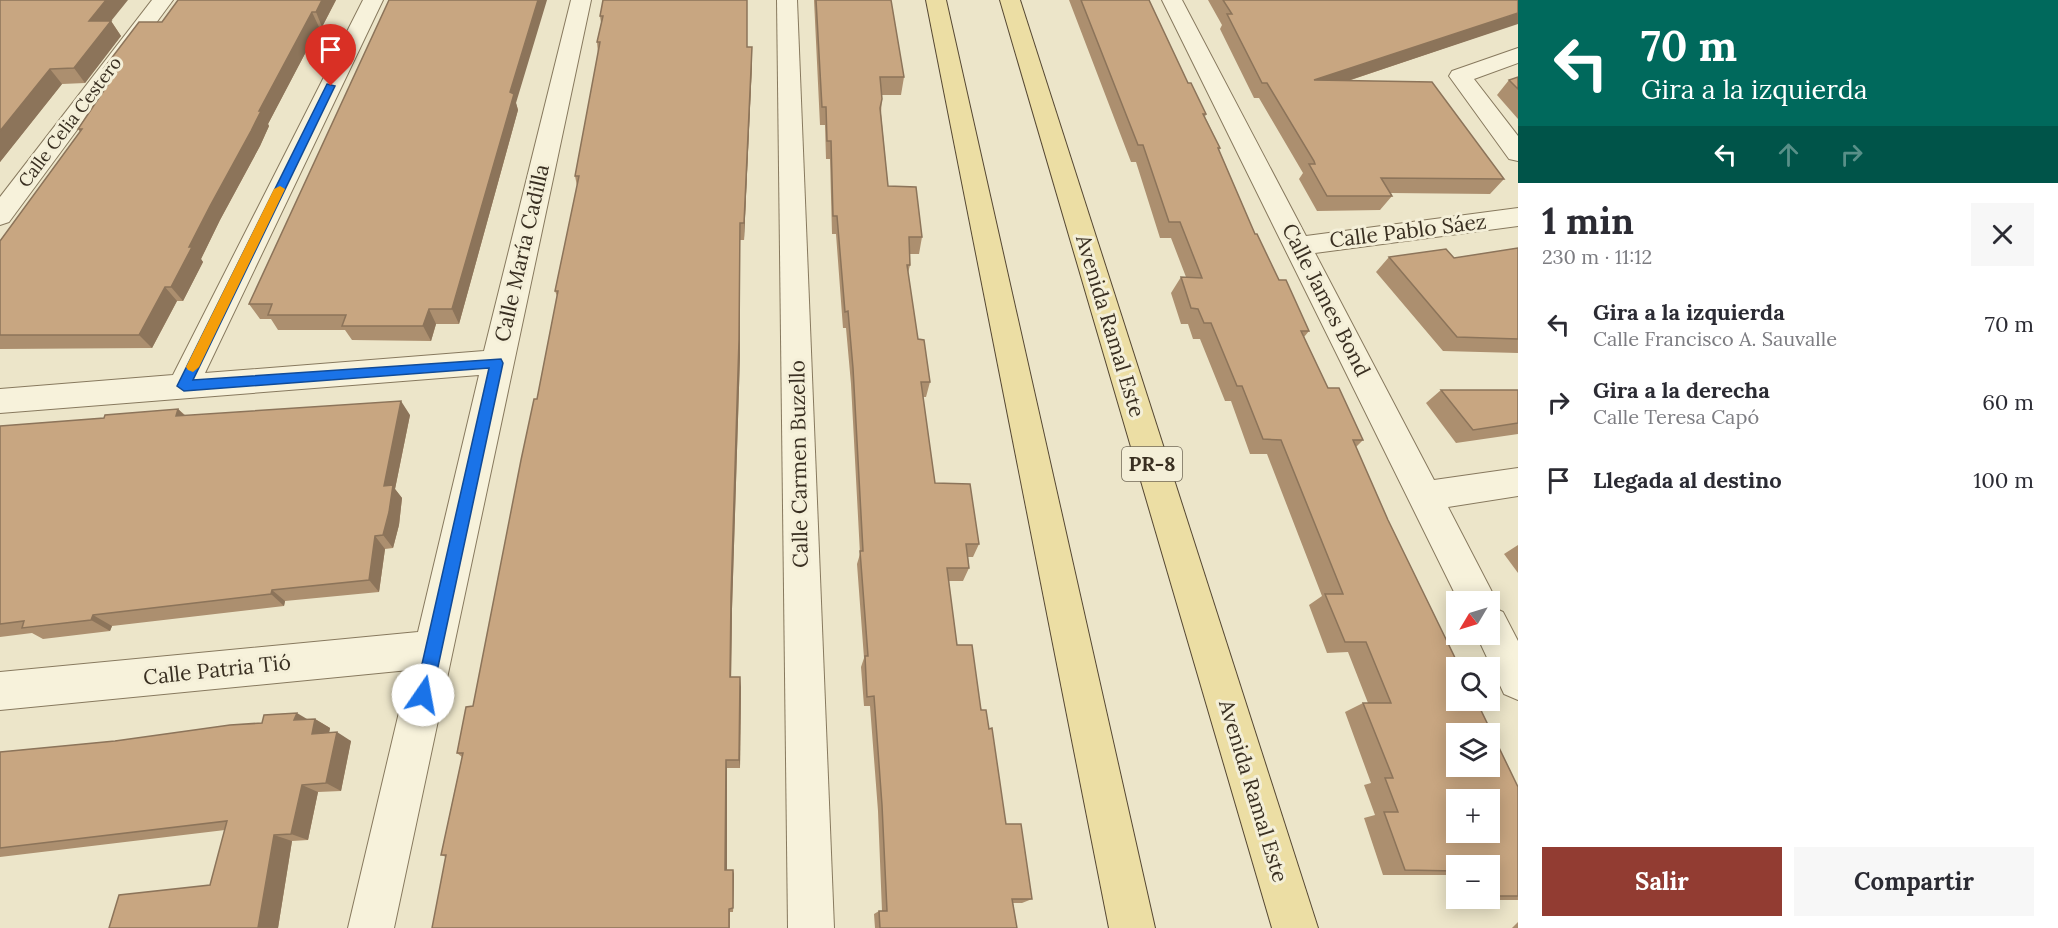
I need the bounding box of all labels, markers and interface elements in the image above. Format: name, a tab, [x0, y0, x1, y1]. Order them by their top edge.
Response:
text: 70 m	[1641, 19, 1737, 73]
pin	[305, 24, 356, 86]
icon: left	[1542, 24, 1620, 102]
icon: arrive	[314, 33, 347, 66]
street label: Calle Celia Cestero	[13, 52, 126, 192]
text: Gira a la izquierda	[1641, 72, 1868, 106]
icon: left	[1709, 138, 1742, 171]
icon: ahead	[1772, 138, 1805, 171]
icon: right	[1835, 138, 1868, 171]
street label: Calle María Cadilla	[488, 161, 555, 344]
text: 1 min	[1542, 198, 1634, 244]
button: close	[1971, 203, 2034, 266]
street label: Calle Pablo Sáez	[1328, 207, 1488, 254]
street label: Calle James Bond	[1276, 219, 1377, 381]
street label: Avenida Ramal Este	[1070, 230, 1151, 420]
text: 230 m · 11:12	[1542, 244, 1652, 269]
text: Gira a la izquierda	[1593, 298, 1785, 326]
icon: left	[1542, 308, 1575, 341]
text: 70 m	[1985, 310, 2034, 338]
text: Calle Francisco A. Sauvalle	[1593, 326, 1837, 351]
street label: Calle Carmen Buzello	[783, 360, 814, 568]
text: Gira a la derecha	[1593, 376, 1770, 404]
icon: right	[1542, 386, 1575, 419]
text: 60 m	[1982, 388, 2034, 416]
text: Calle Teresa Capó	[1593, 404, 1759, 429]
road number: PR-8	[1122, 447, 1182, 481]
icon: arrive	[1542, 464, 1575, 497]
text: Llegada al destino	[1593, 466, 1782, 494]
text: 100 m	[1973, 466, 2034, 494]
north arrow	[1446, 591, 1500, 645]
map controls	[1446, 591, 1500, 909]
street label: Calle Patria Tió	[142, 648, 292, 691]
button: search	[1446, 657, 1500, 711]
position arrow	[391, 663, 455, 727]
street label: Avenida Ramal Este	[1213, 695, 1294, 885]
button: layers	[1446, 723, 1500, 777]
button: +	[1446, 789, 1500, 843]
button: Salir	[1542, 847, 1782, 916]
button: Compartir	[1794, 847, 2034, 916]
button: −	[1446, 855, 1500, 909]

